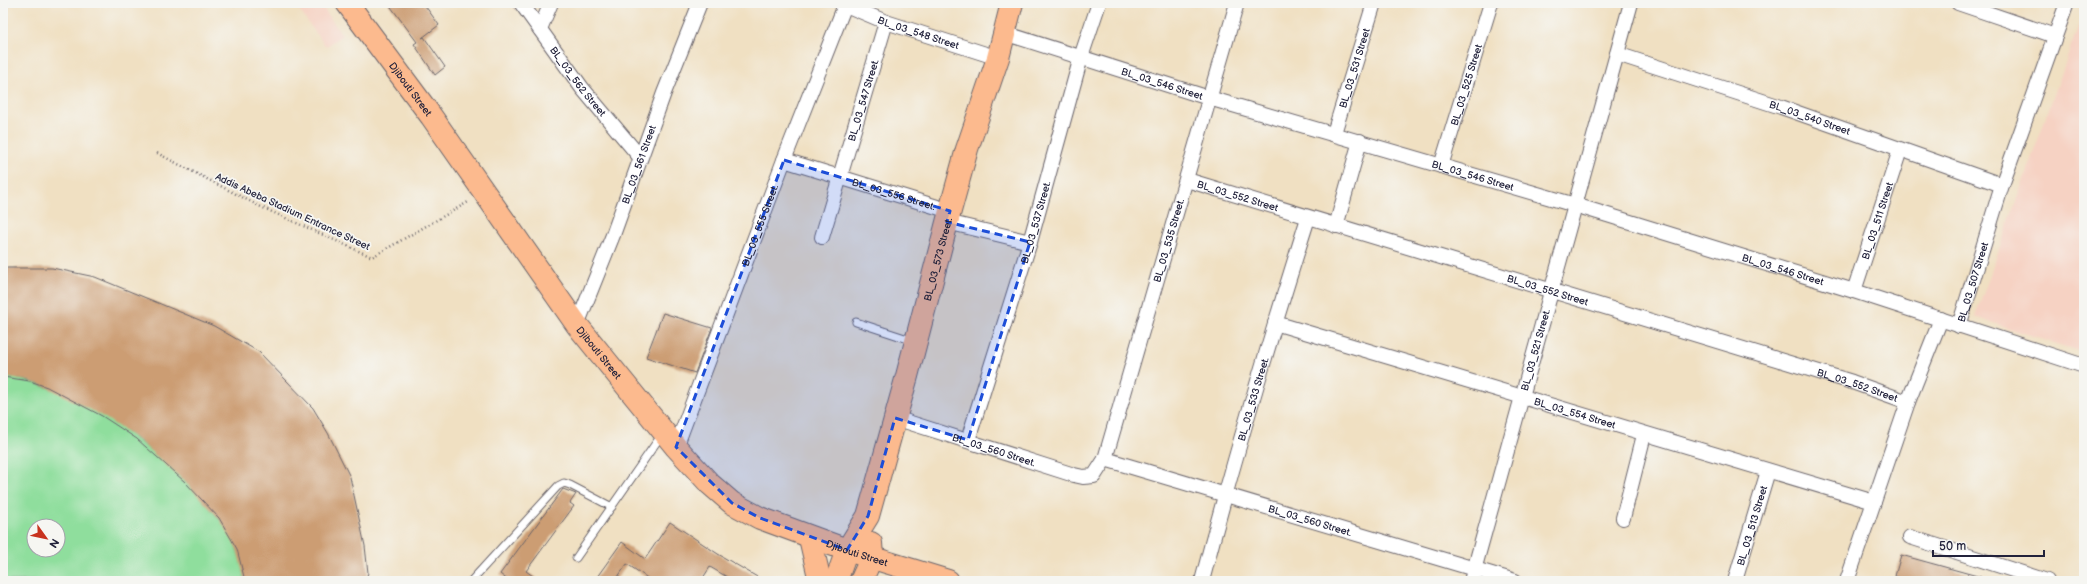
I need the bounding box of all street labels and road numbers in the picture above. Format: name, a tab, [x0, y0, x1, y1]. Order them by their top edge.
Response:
street label: BL_03_548 Street	[876, 14, 960, 52]
street label: BL_03_531 Street	[1337, 27, 1373, 110]
street label: BL_03_525 Street	[1449, 43, 1485, 127]
street label: BL_03_562 Street	[547, 44, 608, 119]
street label: BL_03_547 Street.	[846, 58, 882, 143]
street label: Djibouti Street	[386, 60, 434, 119]
street label: BL_03_546 Street	[1120, 66, 1204, 103]
street label: BL_03_540 Street	[1768, 99, 1852, 138]
street label: BL_03_561 Street	[620, 124, 659, 206]
street label: BL_03_546 Street	[1430, 158, 1515, 194]
street label: Addis Abeba Stadium Entrance Street	[213, 171, 372, 253]
street label: BL_03_556 Street.	[850, 176, 937, 213]
street label: BL_03_552 Street	[1195, 178, 1280, 214]
street label: BL_03_537 Street.	[1019, 180, 1054, 265]
street label: BL_03_511 Street	[1860, 181, 1896, 261]
street label: BL_03_555 Street.	[740, 183, 781, 268]
street label: BL_03_535 Street.	[1151, 197, 1187, 284]
street label: BL_03_573 Street.	[922, 216, 955, 302]
street label: BL_03_507 Street	[1956, 241, 1991, 324]
street label: BL_03_546 Street	[1740, 252, 1825, 288]
street label: BL_03_552 Street	[1505, 273, 1590, 309]
street label: BL_03_521 Street.	[1519, 308, 1553, 392]
street label: Djibouti Street	[574, 324, 623, 382]
street label: BL_03_533 Street.	[1236, 356, 1272, 443]
street label: BL_03_552 Street	[1815, 367, 1899, 405]
street label: BL_03_554 Street	[1532, 396, 1617, 431]
street label: BL_03_560 Street.	[951, 432, 1037, 469]
street label: BL_03_513 Street	[1735, 484, 1770, 567]
street label: BL_03_560 Street.	[1267, 503, 1353, 539]
street label: Djibouti Street	[824, 538, 889, 569]

